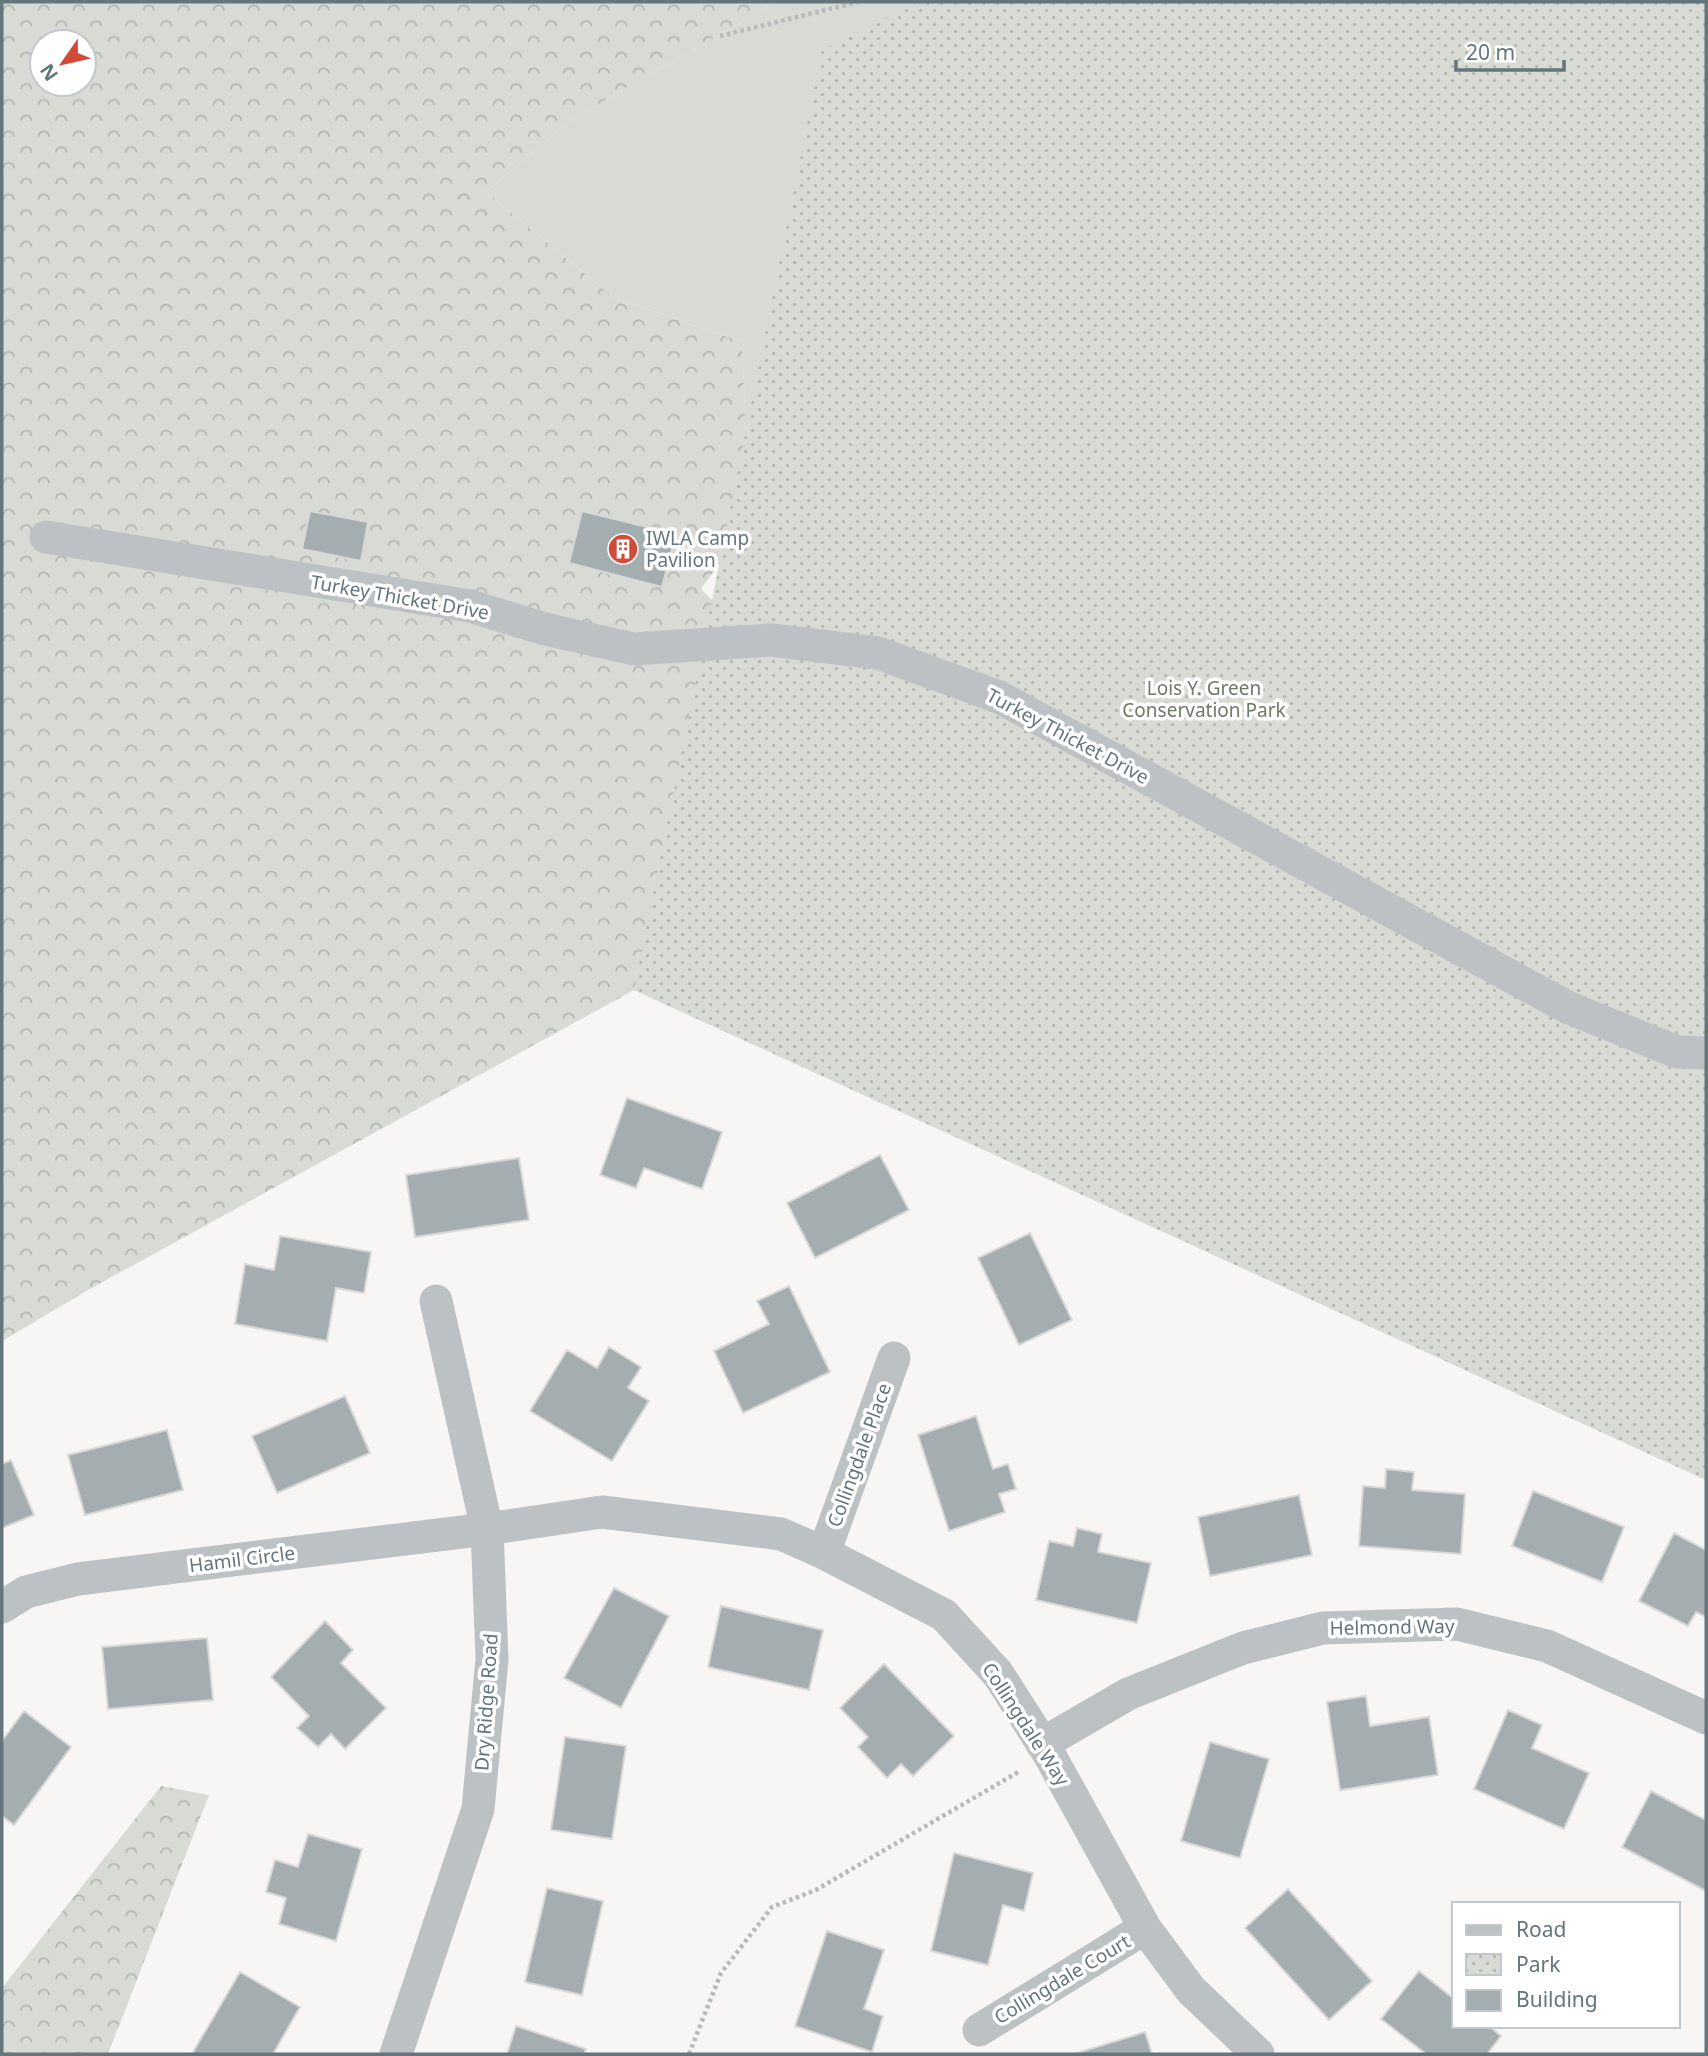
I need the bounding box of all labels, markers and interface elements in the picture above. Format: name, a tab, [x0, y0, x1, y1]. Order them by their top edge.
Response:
north arrow	[28, 28, 98, 98]
scale bar	[1456, 28, 1564, 72]
text: 20 m	[1466, 38, 1515, 66]
text: N	[34, 59, 64, 86]
place label: IWLA Camp Pavilion	[646, 525, 749, 573]
building icon: IWLA Camp Pavilion	[606, 532, 640, 566]
street label: Turkey Thicket Drive	[309, 569, 491, 625]
park label: Lois Y. Green Conservation Park	[1122, 675, 1286, 723]
street label: Turkey Thicket Drive	[982, 682, 1154, 790]
street label: Collingdale Place	[821, 1379, 897, 1531]
street label: Hamil Circle	[188, 1540, 296, 1578]
street label: Helmond Way	[1329, 1613, 1455, 1641]
street label: Dry Ridge Road	[468, 1632, 504, 1772]
street label: Collingdale Way	[976, 1657, 1076, 1791]
legend	[1452, 1902, 1680, 2028]
text: Road	[1516, 1915, 1566, 1943]
street label: Collingdale Court	[989, 1928, 1135, 2030]
text: Park	[1516, 1950, 1561, 1978]
text: Building	[1516, 1985, 1598, 2013]

